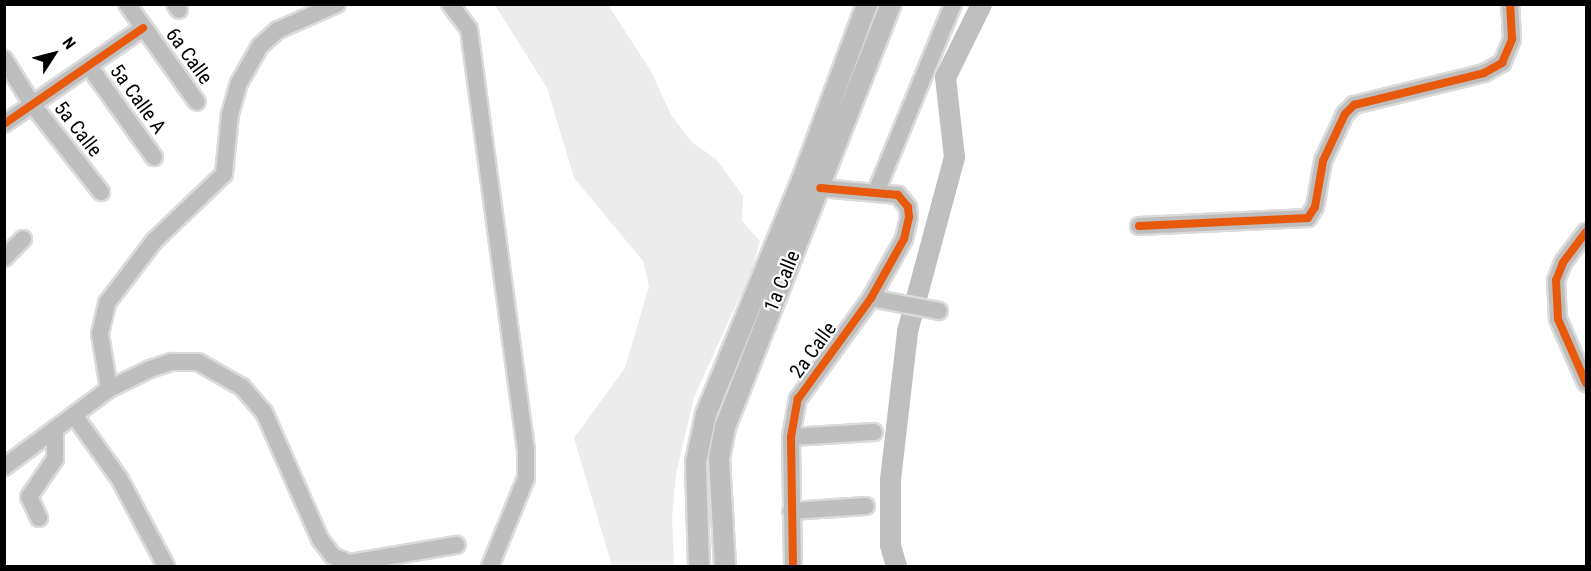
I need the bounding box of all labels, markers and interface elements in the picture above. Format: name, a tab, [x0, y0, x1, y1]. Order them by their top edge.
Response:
street label: 6a Calle	[161, 23, 217, 89]
north arrow	[24, 24, 84, 84]
text: N	[58, 34, 80, 53]
street label: 5a Calle A	[105, 60, 171, 138]
street label: 5a Calle	[49, 97, 107, 161]
street label: 1a Calle	[759, 247, 805, 315]
street label: 2a Calle	[785, 317, 841, 383]

